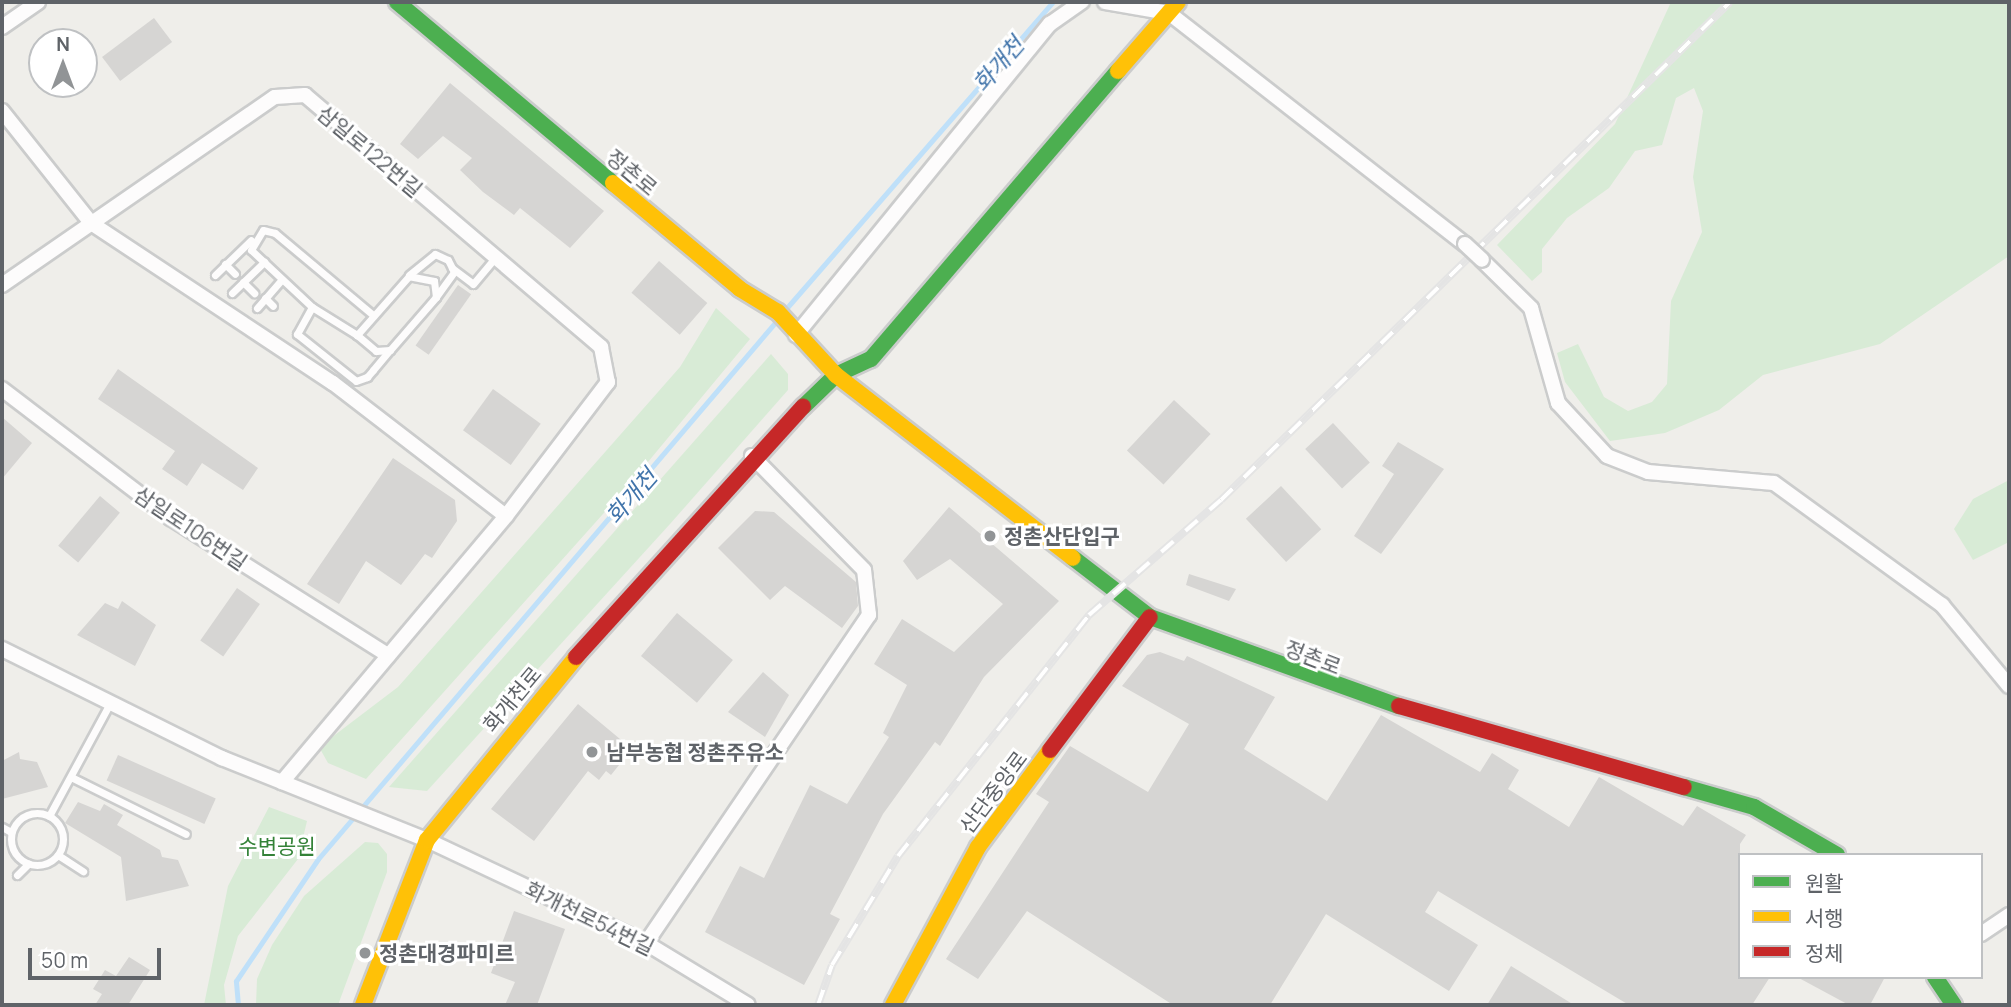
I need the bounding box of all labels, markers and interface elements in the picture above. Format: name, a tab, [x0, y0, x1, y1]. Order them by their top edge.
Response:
north arrow	[28, 28, 98, 98]
text: N	[56, 31, 70, 57]
water label: 화개천	[967, 31, 1029, 97]
street label: 삼일로122번길	[313, 100, 427, 202]
street label: 정촌로	[602, 144, 662, 200]
water label: 화개천	[600, 463, 662, 529]
street label: 삼일로106번길	[130, 481, 252, 575]
place label: 정촌산단입구	[1004, 523, 1120, 549]
marker: 정촌산단입구	[982, 528, 998, 544]
street label: 정촌로	[1281, 635, 1345, 679]
street label: 화개천로	[478, 661, 546, 737]
place label: 남부농협 정촌주유소	[606, 739, 784, 765]
marker: 남부농협 정촌주유소	[584, 744, 600, 760]
street label: 산단중앙로	[954, 746, 1032, 838]
park label: 수변공원	[238, 833, 316, 859]
legend	[1738, 853, 1983, 979]
text: 원활	[1805, 869, 1844, 897]
street label: 화개천로54번길	[521, 876, 659, 960]
text: 서행	[1805, 904, 1844, 932]
scale bar	[32, 934, 164, 978]
text: 정체	[1805, 939, 1844, 967]
place label: 정촌대경파미르	[379, 940, 514, 966]
marker: 정촌대경파미르	[357, 945, 373, 961]
text: 50 m	[41, 946, 88, 974]

